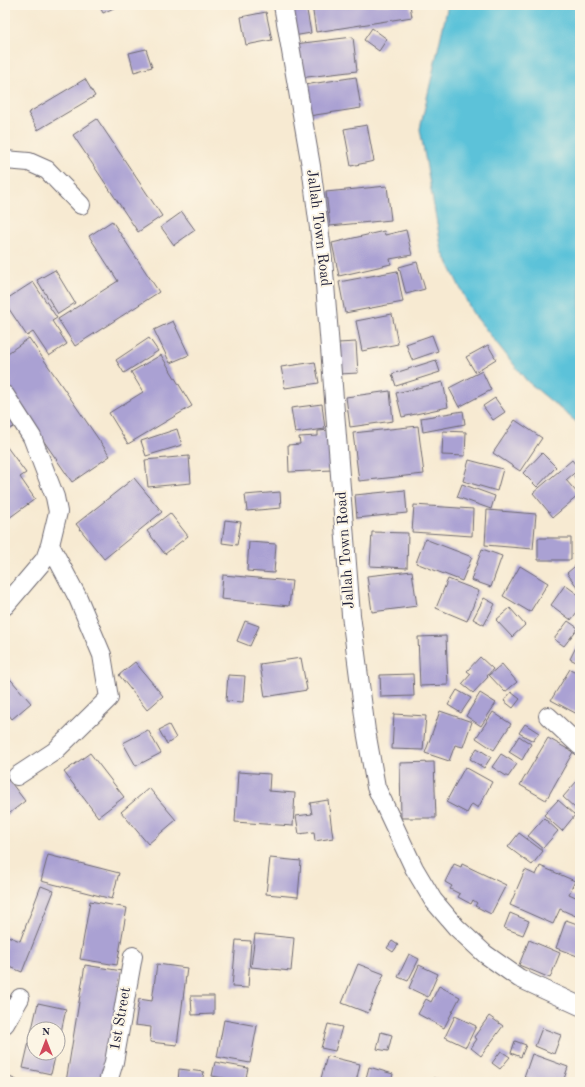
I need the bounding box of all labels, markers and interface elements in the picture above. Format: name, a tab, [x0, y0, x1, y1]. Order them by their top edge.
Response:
street label: Jallah Town Road	[303, 169, 333, 287]
street label: Jallah Town Road	[334, 491, 358, 609]
street label: 1st Street	[108, 986, 134, 1052]
north arrow	[26, 1021, 66, 1061]
text: N	[42, 1027, 51, 1038]

